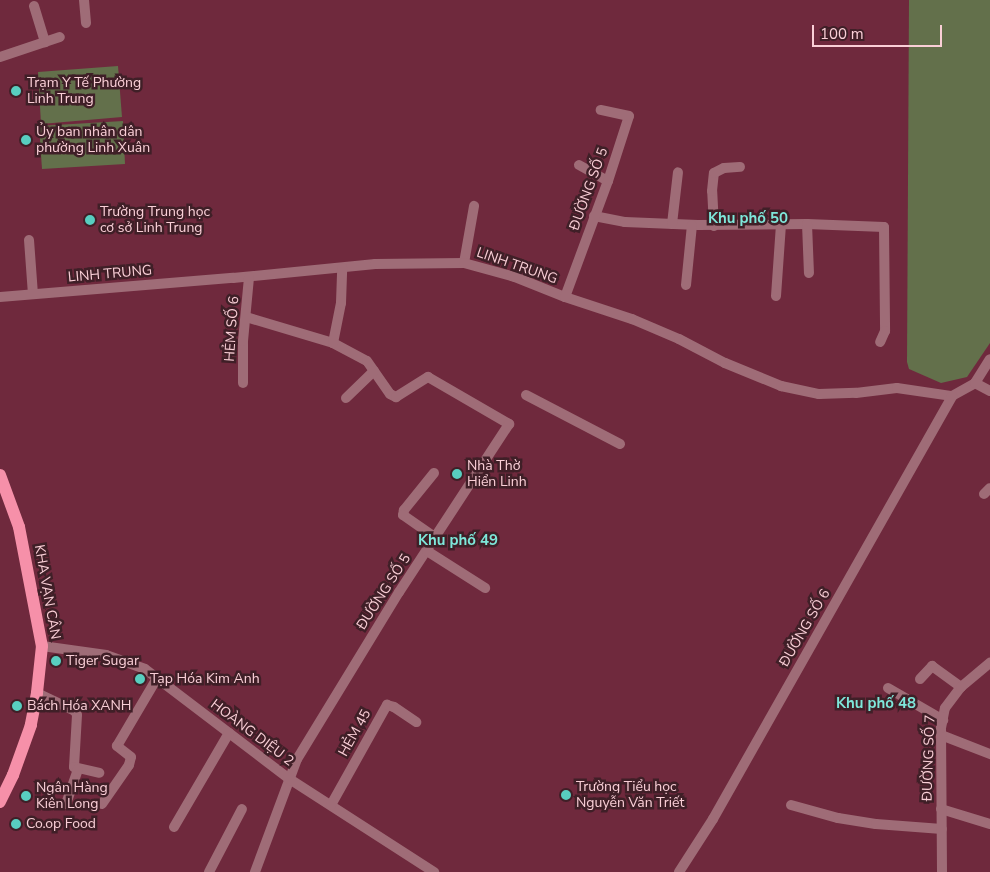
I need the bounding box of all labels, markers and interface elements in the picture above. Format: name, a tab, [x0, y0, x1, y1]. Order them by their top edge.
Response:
scale bar	[815, 15, 945, 47]
text: 100 m	[820, 24, 864, 44]
place label: Trạm Y Tế Phường Linh Trung	[27, 75, 141, 108]
marker: Trạm Y Tế Phường Linh Trung	[9, 84, 23, 98]
place label: Ủy ban nhân dân phường Linh Xuân	[36, 124, 150, 156]
marker: Ủy ban nhân dân phường Linh Xuân	[20, 134, 32, 146]
street label: ĐƯỜNG SỐ 5	[566, 145, 612, 233]
place label: Trường Trung học cơ sở Linh Trung	[100, 204, 210, 236]
district label: Khu phố 50	[708, 210, 788, 228]
marker: Trường Trung học cơ sở Linh Trung	[84, 214, 96, 226]
street label: LINH TRUNG	[474, 244, 560, 288]
street label: LINH TRUNG	[67, 262, 153, 286]
street label: HẺM SỐ 6	[221, 296, 243, 362]
place label: Nhà Thờ Hiển Linh	[467, 458, 527, 491]
marker: Nhà Thờ Hiển Linh	[451, 468, 463, 480]
district label: Khu phố 49	[418, 532, 498, 550]
street label: KHA VẠN CÂN	[30, 543, 64, 641]
street label: ĐƯỜNG SỐ 5	[353, 551, 415, 633]
street label: ĐƯỜNG SỐ 6	[776, 586, 834, 670]
place label: Tiger Sugar	[66, 653, 139, 669]
marker: Tiger Sugar	[50, 655, 62, 667]
place label: Tạp Hóa Kim Anh	[150, 671, 260, 687]
marker: Tạp Hóa Kim Anh	[134, 673, 146, 685]
district label: Khu phố 48	[836, 695, 916, 713]
street label: HOÀNG DIỆU 2	[207, 696, 297, 770]
place label: Bách Hóa XANH	[27, 698, 131, 714]
marker: Bách Hóa XANH	[11, 700, 23, 712]
street label: HẺM 45	[335, 707, 375, 759]
street label: ĐƯỜNG SỐ 7	[919, 714, 939, 802]
place label: Trường Tiểu học Nguyễn Văn Triết	[576, 779, 684, 812]
place label: Ngân Hàng Kiên Long	[36, 780, 108, 812]
marker: Trường Tiểu học Nguyễn Văn Triết	[560, 789, 572, 801]
marker: Ngân Hàng Kiên Long	[20, 790, 32, 802]
place label: Co.op Food	[26, 816, 96, 832]
marker: Co.op Food	[10, 818, 22, 830]

